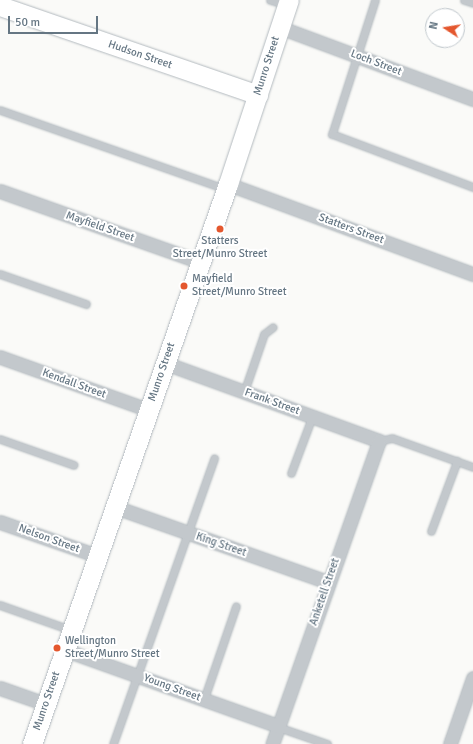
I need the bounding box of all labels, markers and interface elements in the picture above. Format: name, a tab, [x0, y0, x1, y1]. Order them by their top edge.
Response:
scale bar	[10, 8, 100, 34]
north arrow	[425, 8, 465, 48]
text: 50 m	[15, 15, 40, 30]
text: N	[427, 21, 441, 31]
street label: Munro Street	[251, 35, 283, 97]
street label: Hudson Street	[106, 38, 174, 72]
street label: Loch Street	[349, 47, 403, 79]
street label: Mayfield Street	[64, 209, 136, 245]
street label: Statters Street	[317, 211, 385, 247]
marker: Statters Street/Munro Street	[215, 224, 225, 234]
place label: Statters Street/Munro Street	[173, 235, 267, 261]
place label: Mayfield Street/Munro Street	[192, 273, 287, 299]
marker: Mayfield Street/Munro Street	[179, 281, 189, 291]
street label: Munro Street	[146, 341, 178, 403]
street label: Kendall Street	[40, 366, 108, 402]
street label: Frank Street	[243, 386, 301, 418]
street label: Nelson Street	[17, 522, 81, 556]
street label: King Street	[194, 530, 248, 560]
street label: Anketell Street	[307, 557, 343, 627]
place label: Wellington Street/Munro Street	[65, 635, 160, 661]
marker: Wellington Street/Munro Street	[52, 643, 62, 653]
street label: Munro Street	[31, 670, 63, 732]
street label: Young Street	[142, 672, 202, 704]

